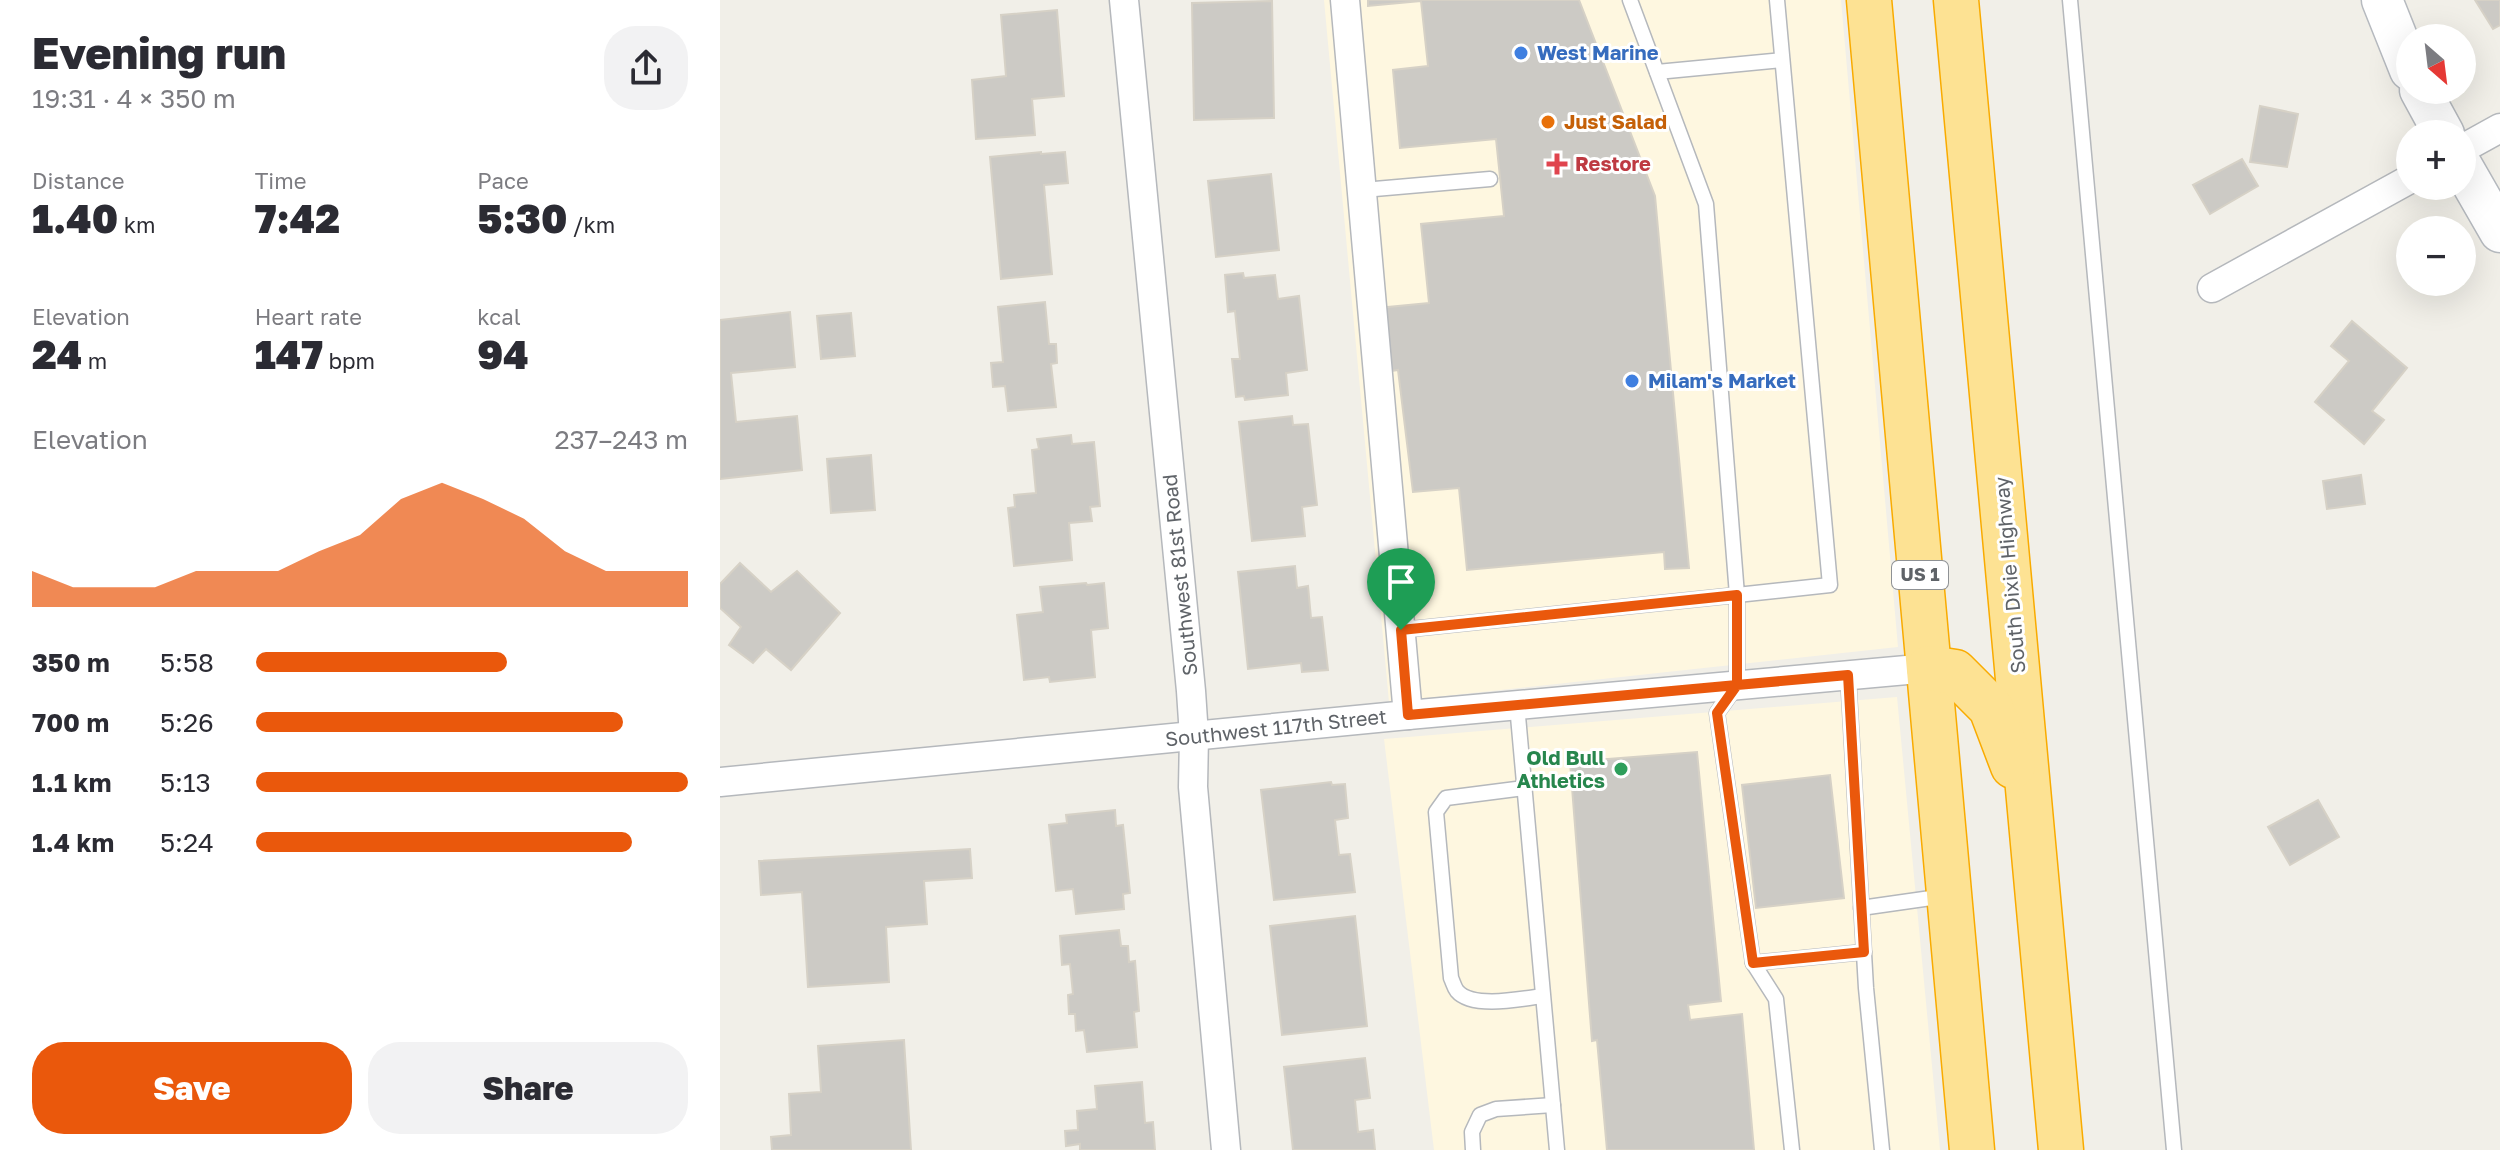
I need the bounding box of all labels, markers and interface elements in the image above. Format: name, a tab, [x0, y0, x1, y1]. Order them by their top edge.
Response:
north arrow	[2396, 24, 2476, 104]
map controls	[2396, 24, 2476, 296]
text: Evening run	[32, 26, 286, 79]
button: share	[604, 26, 688, 110]
place label: West Marine	[1537, 40, 1659, 64]
marker: West Marine	[1512, 44, 1530, 62]
text: 19:31 · 4 × 350 m	[32, 83, 236, 114]
place label: Just Salad	[1564, 109, 1667, 133]
marker: Just Salad	[1539, 113, 1557, 131]
button: +	[2396, 120, 2476, 200]
place label: Restore	[1575, 151, 1651, 175]
marker: Restore	[1546, 153, 1568, 175]
text: Distance	[32, 167, 124, 194]
text: Time	[255, 167, 306, 194]
text: Pace	[477, 167, 529, 194]
text: 1.40	[32, 194, 118, 242]
text: 7:42	[255, 194, 340, 242]
text: 5:30	[477, 194, 567, 242]
text: km	[118, 211, 156, 238]
text: /km	[567, 211, 615, 238]
button: −	[2396, 216, 2476, 296]
text: Elevation	[32, 303, 130, 330]
text: Heart rate	[255, 303, 362, 330]
text: kcal	[477, 303, 521, 330]
text: 24	[32, 330, 82, 378]
text: 147	[255, 330, 323, 378]
text: 94	[477, 330, 529, 378]
text: m	[82, 347, 107, 374]
text: bpm	[323, 347, 375, 374]
place label: Milam's Market	[1648, 368, 1796, 392]
marker: Milam's Market	[1623, 372, 1641, 390]
text: Elevation	[32, 424, 148, 455]
text: 237–243 m	[554, 424, 688, 455]
street label: Southwest 81st Road	[1156, 473, 1202, 677]
street label: South Dixie Highway	[1988, 476, 2030, 674]
pin	[1367, 548, 1435, 630]
icon: arrive	[1379, 560, 1423, 604]
road number: US 1	[1892, 561, 1948, 589]
text: 350 m	[32, 647, 110, 678]
text: 5:58	[160, 647, 214, 678]
street label: Southwest 117th Street	[1164, 703, 1388, 751]
text: 700 m	[32, 707, 109, 738]
text: 5:26	[160, 707, 214, 738]
place label: Old Bull Athletics	[1517, 745, 1605, 792]
marker: Old Bull Athletics	[1612, 760, 1630, 778]
text: 1.1 km	[32, 767, 111, 798]
text: 5:13	[160, 767, 211, 798]
text: 1.4 km	[32, 827, 114, 858]
text: 5:24	[160, 827, 214, 858]
button: Save	[32, 1042, 352, 1134]
button: Share	[368, 1042, 688, 1134]

